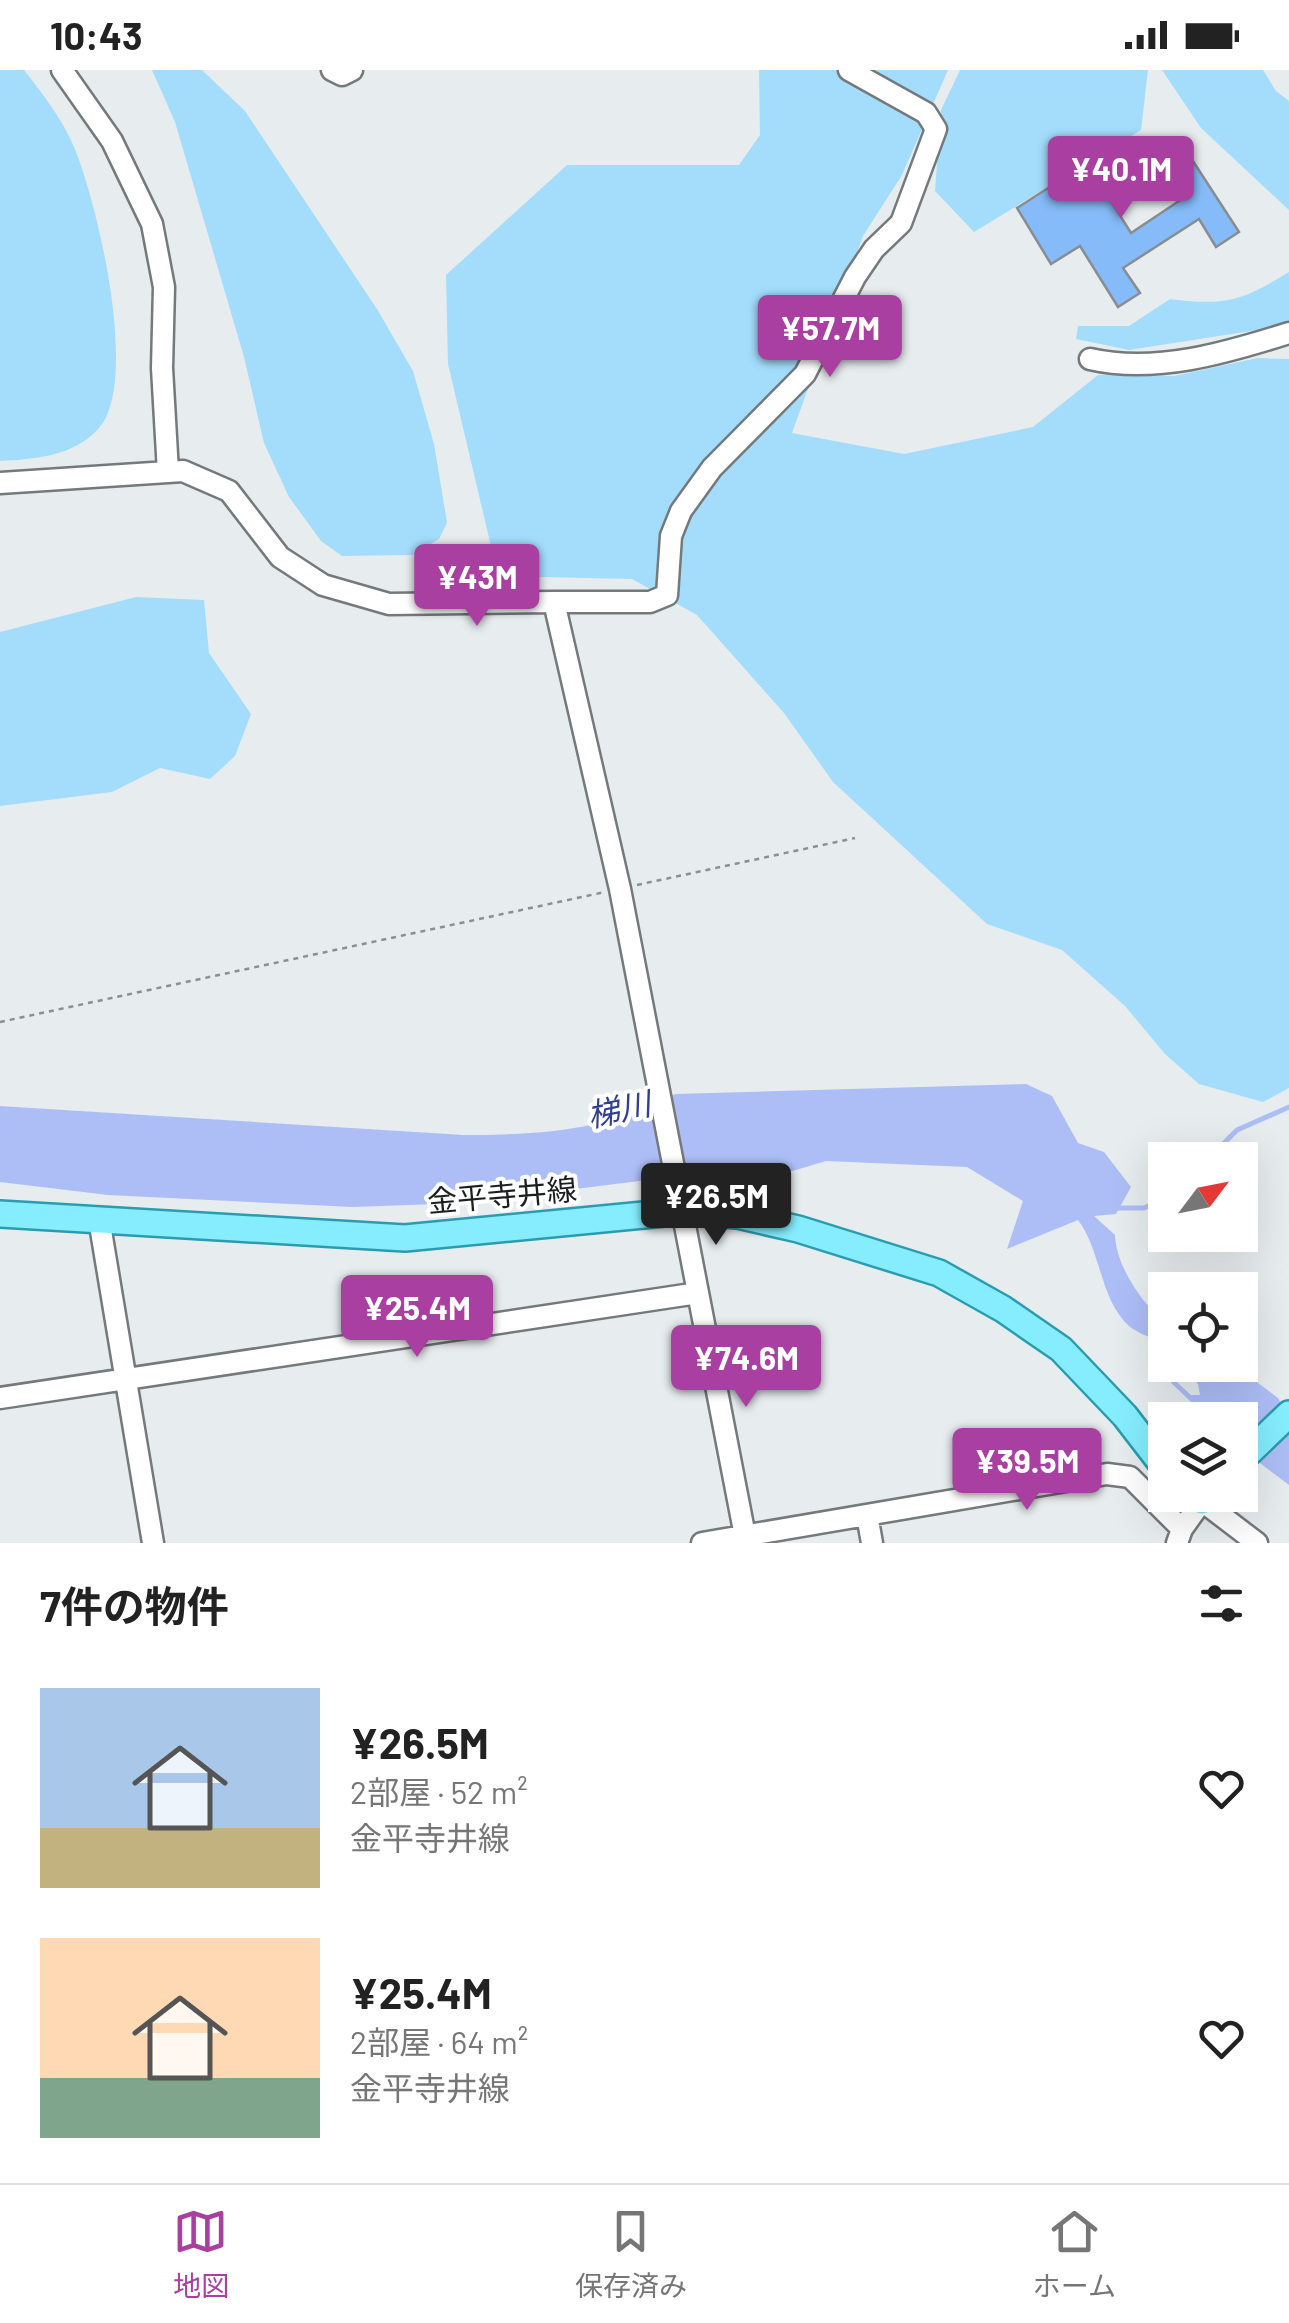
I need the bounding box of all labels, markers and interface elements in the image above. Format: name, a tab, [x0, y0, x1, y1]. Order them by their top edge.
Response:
text: 10:43	[50, 12, 142, 58]
pin: ¥40.1M	[1040, 136, 1202, 221]
text: ¥40.1M	[1070, 149, 1172, 187]
pin: ¥57.7M	[749, 295, 911, 380]
text: ¥57.7M	[780, 308, 880, 346]
pin: ¥43M	[418, 544, 536, 629]
text: ¥43M	[436, 557, 518, 595]
water label: 梯川	[583, 1082, 657, 1133]
north arrow	[1148, 1142, 1258, 1252]
map controls	[1148, 1142, 1258, 1512]
pin: ¥26.5M	[635, 1163, 797, 1248]
street label: 金平寺井線	[426, 1170, 578, 1218]
text: ¥26.5M	[663, 1176, 769, 1214]
button: locate	[1148, 1272, 1258, 1382]
pin: ¥25.4M	[336, 1275, 498, 1360]
text: ¥25.4M	[363, 1288, 471, 1326]
pin: ¥74.6M	[665, 1325, 827, 1410]
text: ¥74.6M	[693, 1338, 799, 1376]
button: layers	[1148, 1402, 1258, 1512]
pin: ¥39.5M	[946, 1428, 1108, 1513]
text: ¥39.5M	[975, 1441, 1080, 1479]
icon: filters	[1194, 1576, 1249, 1631]
text: 7件の物件	[40, 1580, 229, 1630]
text: ¥26.5M	[350, 1717, 489, 1767]
icon: home	[120, 1728, 240, 1848]
icon: heart	[1194, 1761, 1249, 1816]
text: 2部屋 · 52 m²	[350, 1772, 528, 1810]
text: 金平寺井線	[350, 1818, 510, 1856]
text: ¥25.4M	[350, 1967, 492, 2017]
icon: home	[120, 1978, 240, 2098]
icon: heart	[1194, 2011, 1249, 2066]
text: 2部屋 · 64 m²	[350, 2022, 528, 2060]
text: 金平寺井線	[350, 2068, 510, 2106]
tab: 地図	[173, 2204, 229, 2304]
tab: 保存済み	[575, 2204, 687, 2304]
tab: ホーム	[1033, 2204, 1116, 2304]

